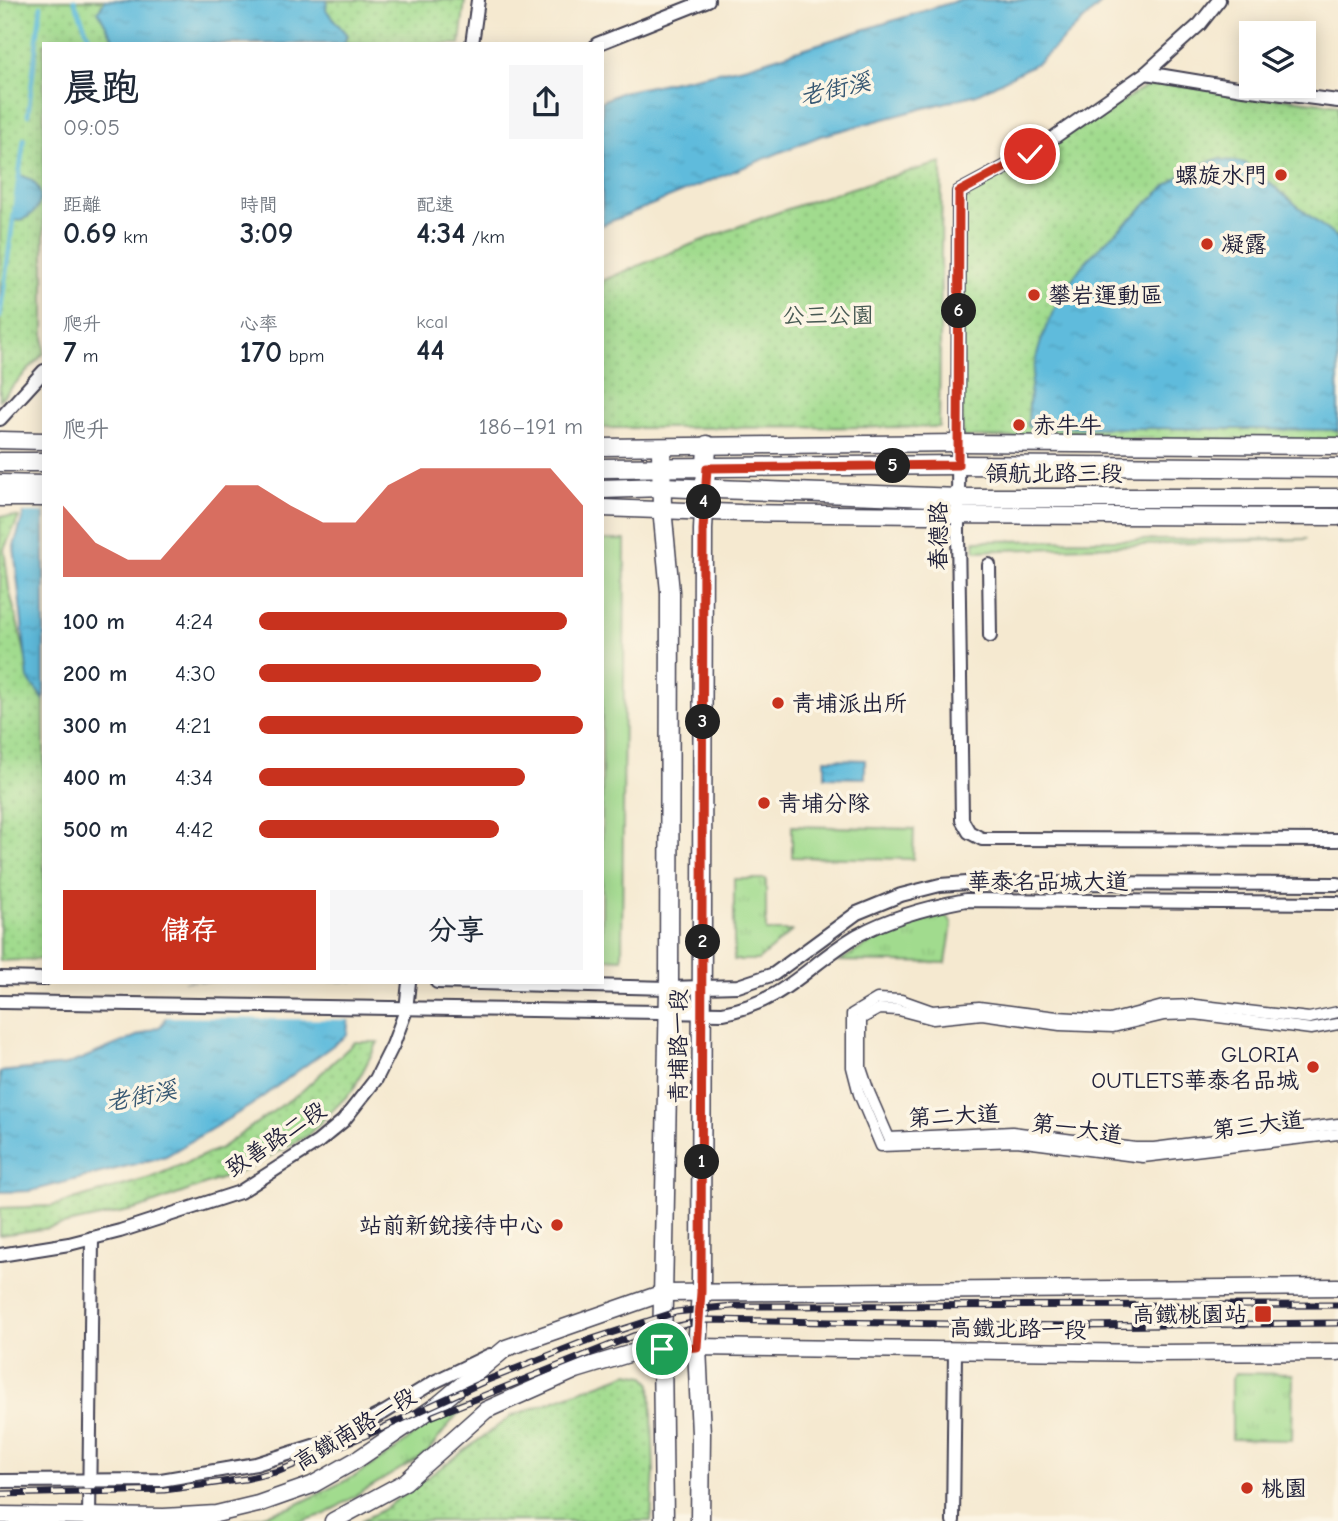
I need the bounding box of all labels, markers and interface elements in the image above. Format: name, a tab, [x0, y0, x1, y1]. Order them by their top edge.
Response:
map controls	[1239, 21, 1316, 98]
button: layers	[1239, 21, 1316, 98]
button: share	[509, 65, 583, 139]
text: 晨跑	[63, 66, 139, 110]
water label: 老街溪	[797, 67, 875, 111]
text: 09:05	[63, 114, 120, 141]
pin	[1000, 124, 1060, 184]
icon: check	[1011, 135, 1049, 173]
place label: 螺旋水門	[1175, 162, 1267, 189]
marker: 螺旋水門	[1273, 167, 1289, 183]
text: 距離	[63, 194, 101, 216]
text: 時間	[240, 194, 278, 216]
text: 配速	[416, 194, 454, 216]
text: 0.69	[63, 216, 117, 251]
text: 3:09	[240, 216, 294, 251]
text: 4:34	[416, 216, 465, 251]
text: km	[117, 226, 148, 248]
text: /km	[465, 226, 505, 248]
place label: 凝露	[1221, 231, 1267, 258]
marker: 凝露	[1199, 236, 1215, 252]
place label: 攀岩運動區	[1048, 282, 1163, 309]
marker: 攀岩運動區	[1026, 287, 1042, 303]
pin: 6	[942, 294, 976, 328]
text: 6	[954, 299, 963, 321]
park label: 公三公園	[782, 302, 874, 329]
text: kcal	[416, 311, 448, 333]
text: 爬升	[63, 313, 101, 335]
text: 心率	[240, 313, 278, 335]
text: 44	[416, 333, 444, 368]
text: 7	[63, 335, 77, 370]
text: 170	[240, 335, 282, 370]
text: m	[77, 345, 99, 367]
text: bpm	[282, 345, 324, 367]
place label: 赤牛牛	[1033, 412, 1102, 439]
text: 186–191 m	[479, 413, 583, 440]
text: 爬升	[63, 416, 109, 443]
marker: 赤牛牛	[1011, 417, 1027, 433]
pin: 5	[876, 448, 910, 484]
text: 5	[887, 454, 898, 476]
street label: 領航北路三段	[985, 460, 1123, 487]
pin: 4	[686, 484, 722, 520]
text: 4	[699, 490, 708, 512]
street label: 春德路	[925, 502, 952, 571]
text: 100 m	[63, 608, 125, 635]
text: 4:24	[175, 608, 213, 635]
text: 200 m	[63, 660, 127, 687]
text: 4:30	[175, 660, 216, 687]
place label: 青埔派出所	[792, 690, 907, 717]
marker: 青埔派出所	[770, 695, 786, 711]
pin: 3	[686, 704, 720, 740]
text: 3	[698, 710, 707, 732]
text: 300 m	[63, 712, 127, 739]
text: 4:21	[175, 712, 211, 739]
text: 400 m	[63, 764, 127, 791]
text: 4:34	[175, 764, 213, 791]
place label: 青埔分隊	[778, 790, 870, 817]
marker: 青埔分隊	[756, 795, 772, 811]
text: 500 m	[63, 816, 128, 843]
text: 4:42	[175, 816, 213, 843]
street label: 華泰名品城大道	[968, 868, 1129, 895]
button: 儲存	[63, 890, 316, 970]
button: 分享	[330, 890, 583, 970]
pin: 2	[686, 925, 720, 960]
text: 2	[698, 930, 707, 952]
street label: 青埔路一段	[665, 989, 692, 1104]
place label: GLORIA OUTLETS華泰名品城	[1091, 1041, 1299, 1094]
marker: GLORIA OUTLETS華泰名品城	[1305, 1059, 1321, 1075]
water label: 老街溪	[103, 1075, 181, 1117]
street label: 致善路二段	[221, 1096, 331, 1182]
street label: 第二大道	[907, 1100, 1001, 1132]
street label: 第三大道	[1211, 1106, 1305, 1144]
street label: 第一大道	[1030, 1109, 1124, 1149]
pin: 1	[684, 1144, 720, 1180]
text: 1	[698, 1150, 705, 1172]
place label: 站前新銳接待中心	[359, 1212, 543, 1239]
marker: 站前新銳接待中心	[549, 1217, 565, 1233]
place label: 高鐵桃園站	[1132, 1301, 1247, 1328]
marker: 高鐵桃園站	[1253, 1304, 1273, 1324]
street label: 高鐵北路一段	[949, 1314, 1087, 1344]
pin	[632, 1319, 692, 1379]
icon: arrive	[643, 1330, 681, 1368]
street label: 高鐵南路一段	[289, 1382, 421, 1476]
place label: 桃園	[1261, 1475, 1307, 1502]
marker: 桃園	[1239, 1480, 1255, 1496]

